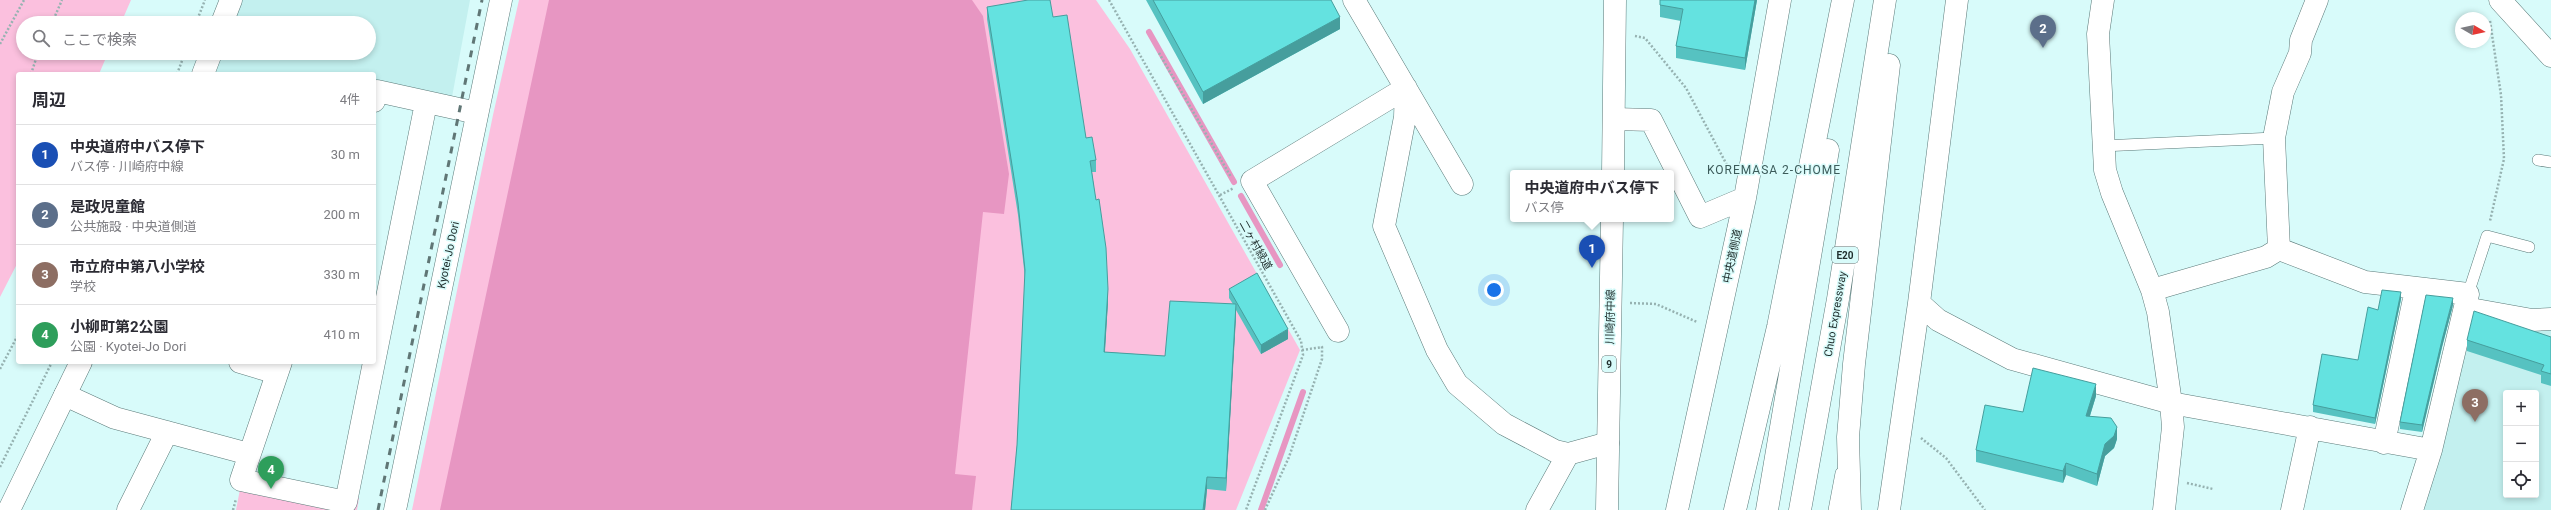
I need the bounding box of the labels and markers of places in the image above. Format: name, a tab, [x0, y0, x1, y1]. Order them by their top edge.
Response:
pin: 2	[2030, 15, 2056, 48]
pin: 1	[1579, 235, 1605, 268]
pin: 3	[2462, 389, 2488, 422]
pin: 4	[258, 456, 284, 489]

